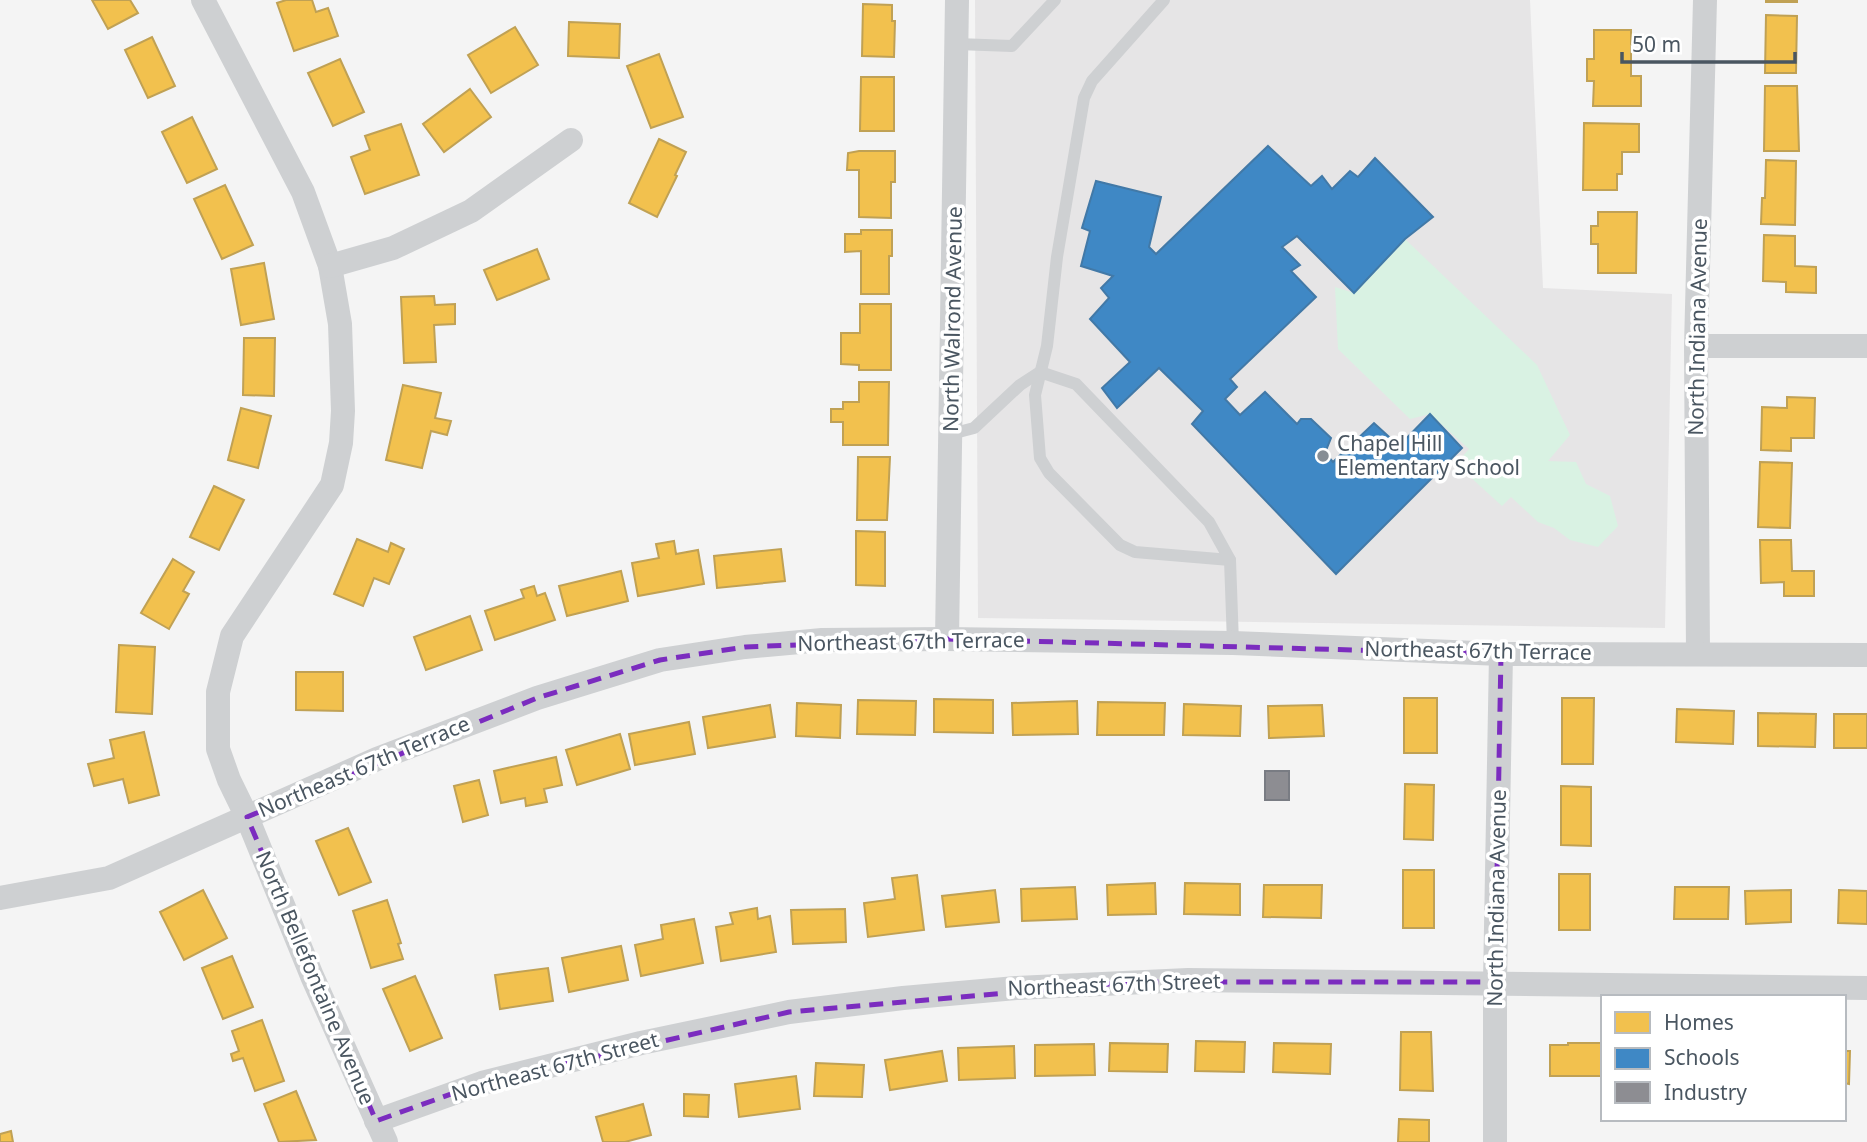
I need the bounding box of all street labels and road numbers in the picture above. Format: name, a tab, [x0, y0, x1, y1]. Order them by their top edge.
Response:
street label: North Walrond Avenue	[936, 206, 968, 432]
street label: North Indiana Avenue	[1681, 218, 1713, 436]
street label: Northeast 67th Terrace	[797, 625, 1025, 657]
street label: Northeast 67th Terrace	[1364, 634, 1592, 666]
street label: Northeast 67th Terrace	[253, 709, 474, 823]
street label: North Indiana Avenue	[1480, 789, 1512, 1007]
street label: North Bellefontaine Avenue	[250, 846, 382, 1109]
street label: Northeast 67th Street	[1007, 966, 1221, 1002]
street label: Northeast 67th Street	[448, 1025, 662, 1107]

